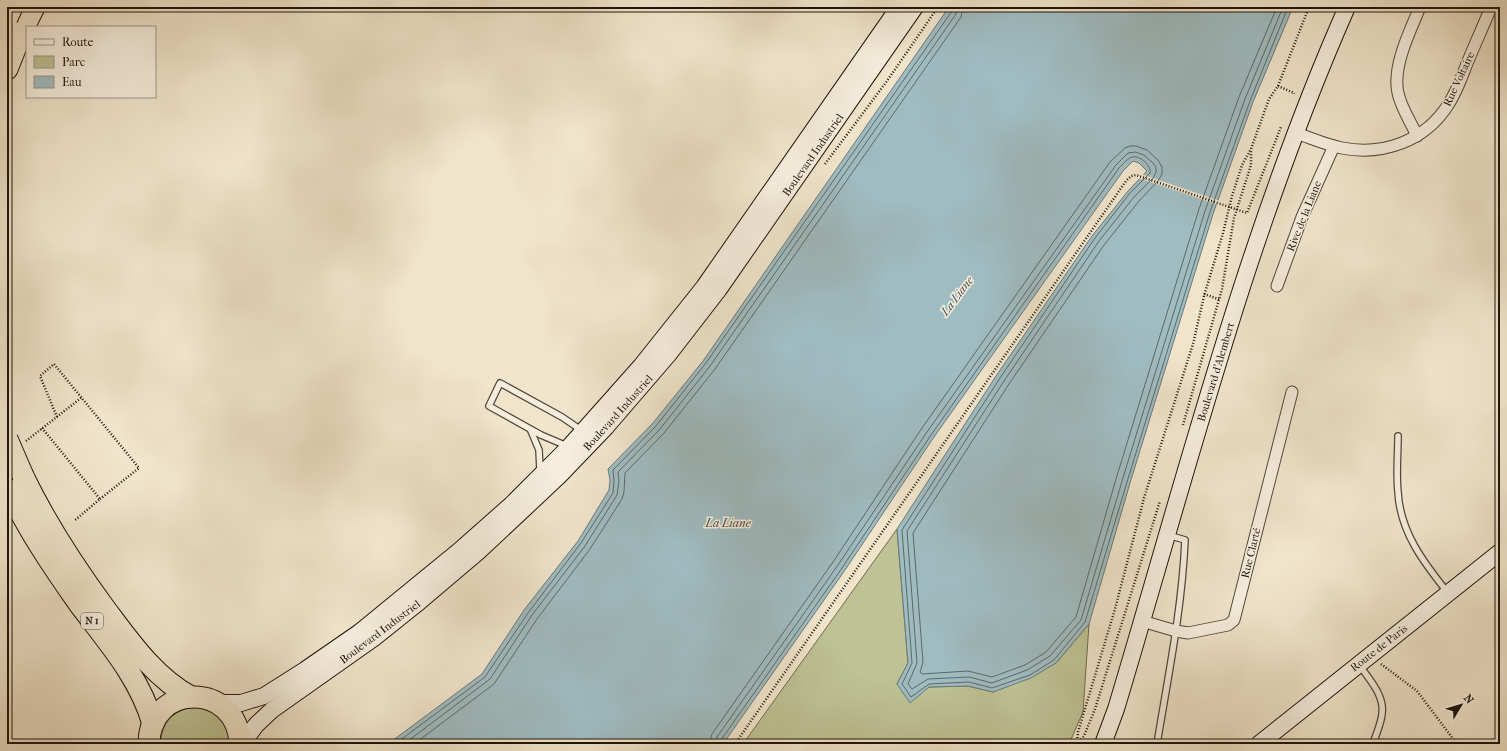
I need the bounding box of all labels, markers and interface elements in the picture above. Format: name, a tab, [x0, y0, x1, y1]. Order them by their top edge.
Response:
legend	[26, 26, 156, 98]
text: Route	[62, 35, 94, 49]
street label: Rue Voltaire	[1441, 49, 1478, 109]
text: Parc	[62, 55, 85, 69]
text: Eau	[62, 75, 82, 89]
street label: Boulevard Industriel	[780, 111, 846, 199]
street label: Rive de la Liane	[1284, 178, 1324, 253]
water label: La Liane	[937, 273, 977, 319]
street label: Boulevard d'Alembert	[1195, 321, 1237, 423]
street label: Boulevard Industriel	[581, 372, 655, 454]
water label: La Liane	[704, 516, 752, 530]
street label: Rue Clarté	[1238, 526, 1264, 580]
street label: Boulevard Industriel	[337, 597, 423, 667]
road number: N 1	[81, 613, 103, 629]
street label: Route de Paris	[1348, 622, 1410, 674]
north arrow	[1441, 685, 1481, 725]
text: N	[1461, 692, 1477, 707]

